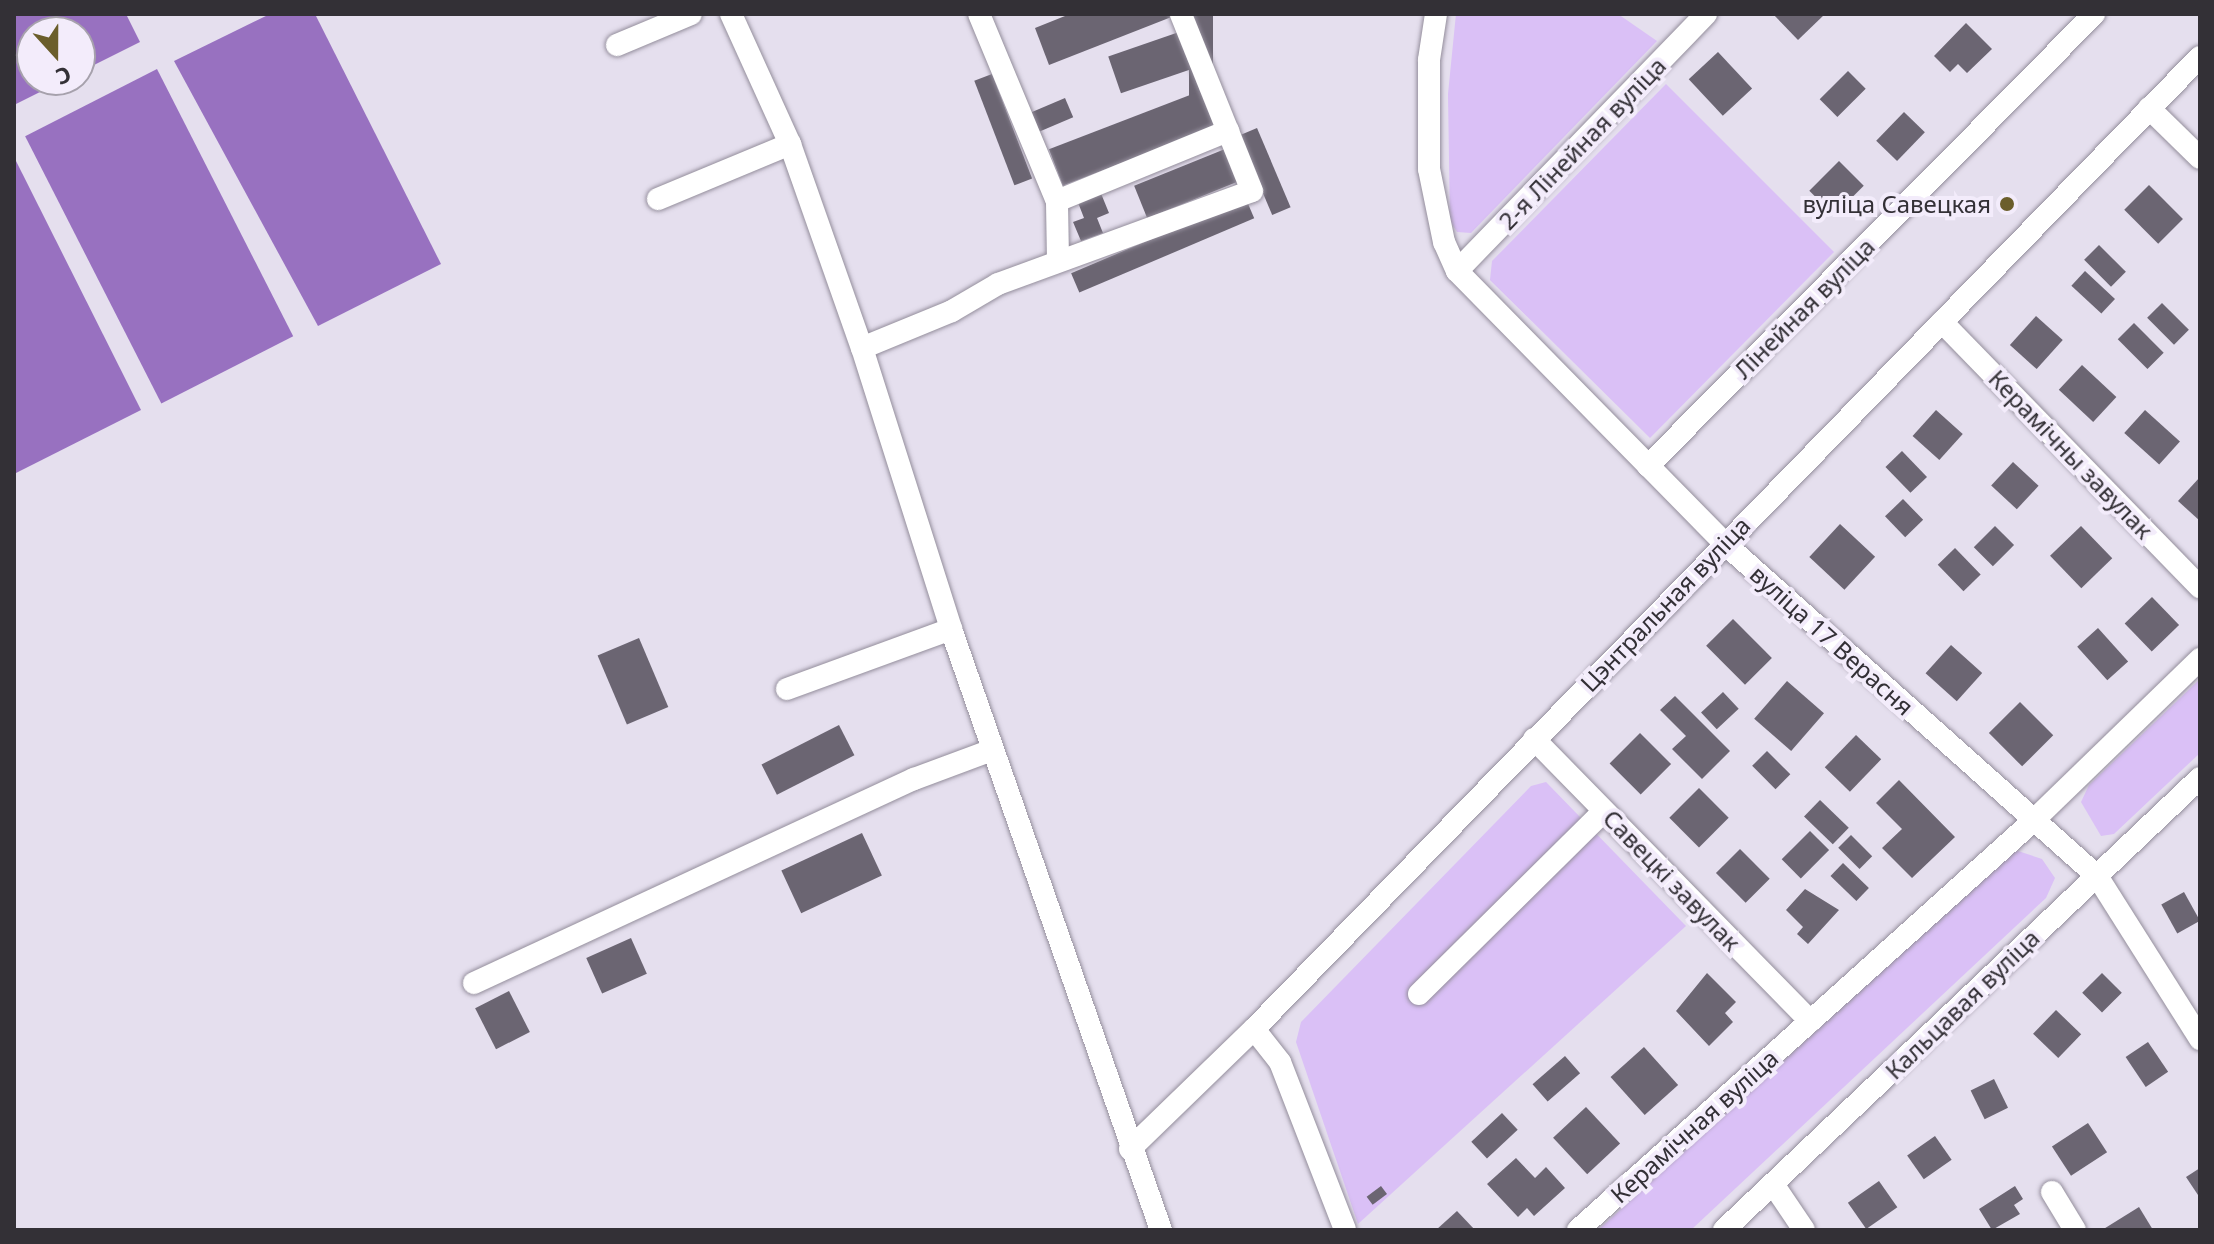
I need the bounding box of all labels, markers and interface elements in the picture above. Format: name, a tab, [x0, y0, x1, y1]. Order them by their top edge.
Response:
north arrow	[16, 16, 96, 96]
street label: 2-я Лінейная вуліца	[1492, 51, 1672, 235]
text: С	[52, 60, 76, 93]
place label: вуліца Савецкая	[1803, 190, 1991, 218]
marker: вуліца Савецкая	[1998, 195, 2016, 213]
street label: Лінейная вуліца	[1728, 232, 1880, 384]
street label: Керамічны завулак	[1983, 364, 2159, 544]
street label: Цэнтральная вуліца	[1574, 511, 1756, 697]
street label: вуліца 17 Верасня	[1744, 559, 1920, 721]
street label: Савецкі завулак	[1597, 804, 1747, 956]
street label: Кальцавая вуліца	[1879, 923, 2045, 1085]
street label: Керамічная вуліца	[1604, 1043, 1784, 1209]

